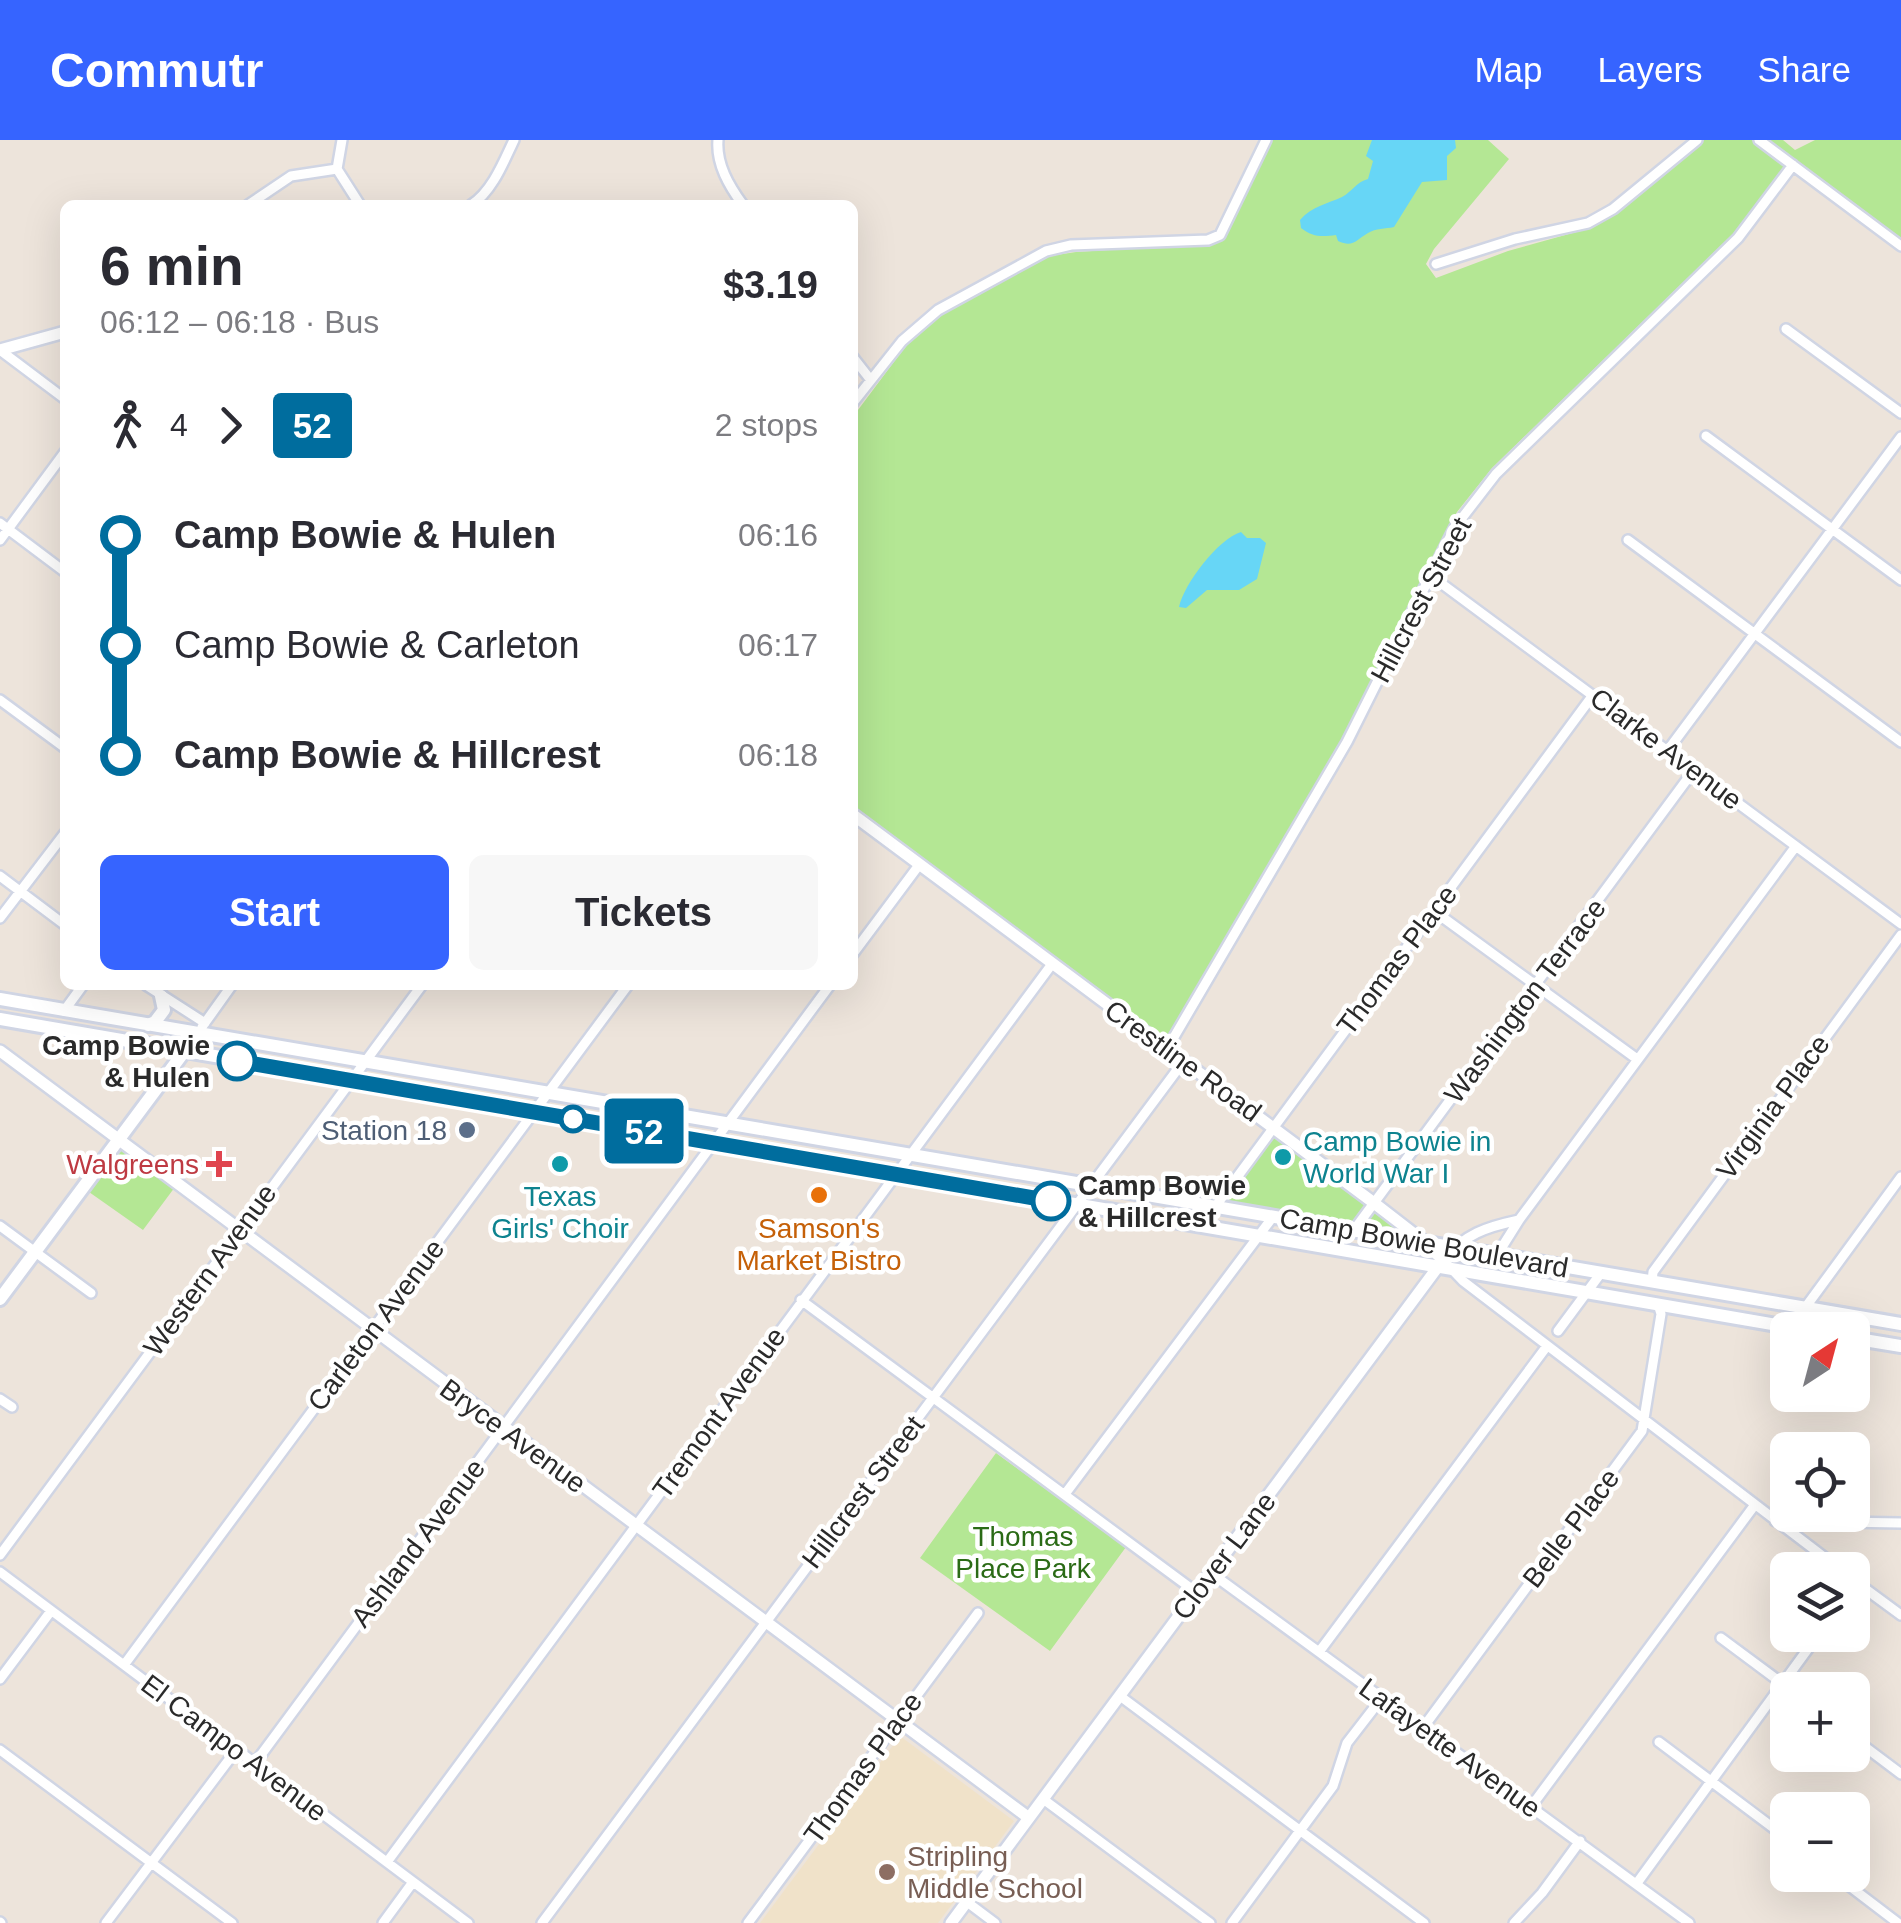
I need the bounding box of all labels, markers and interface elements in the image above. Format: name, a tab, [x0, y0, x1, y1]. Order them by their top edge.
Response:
text: Commutr	[50, 44, 263, 97]
text: Map	[1474, 50, 1543, 89]
text: Layers	[1598, 50, 1703, 89]
text: Share	[1758, 50, 1851, 89]
text: 6 min	[100, 235, 244, 297]
text: $3.19	[723, 264, 818, 306]
text: 06:12 – 06:18 · Bus	[100, 304, 379, 340]
icon: walk	[100, 398, 155, 453]
icon: forward	[203, 398, 258, 453]
text: 52	[293, 406, 332, 445]
text: 4	[170, 407, 188, 443]
text: 2 stops	[715, 407, 818, 443]
street label: Hillcrest Street	[1365, 512, 1478, 688]
text: Camp Bowie & Hulen	[174, 514, 556, 556]
text: 06:16	[738, 517, 818, 553]
text: Camp Bowie & Carleton	[174, 624, 580, 666]
text: 06:17	[738, 627, 818, 663]
street label: Clarke Avenue	[1584, 682, 1748, 816]
text: Camp Bowie & Hillcrest	[174, 734, 601, 776]
text: 06:18	[738, 737, 818, 773]
button: Start	[100, 855, 449, 970]
button: Tickets	[469, 855, 818, 970]
street label: Thomas Place	[1331, 879, 1463, 1041]
street label: Washington Terrace	[1438, 893, 1612, 1109]
street label: Crestline Road	[1099, 994, 1267, 1128]
street label: Virginia Place	[1710, 1029, 1836, 1185]
place label: Camp Bowie & Hulen	[42, 1030, 210, 1093]
marker: Camp Bowie & Hulen	[218, 1042, 256, 1080]
line badge: 52	[599, 1098, 689, 1164]
unlabelled marker	[560, 1106, 586, 1132]
text: 52	[625, 1112, 663, 1151]
place label: Station 18	[321, 1115, 447, 1146]
marker: Station 18	[456, 1119, 478, 1141]
place label: Camp Bowie in World War I	[1303, 1126, 1491, 1189]
marker: Camp Bowie in World War I	[1272, 1146, 1294, 1168]
place label: Walgreens	[66, 1149, 199, 1180]
marker: Walgreens	[208, 1153, 230, 1175]
marker: Texas Girls' Choir	[549, 1153, 571, 1175]
place label: Camp Bowie & Hillcrest	[1078, 1170, 1246, 1233]
street label: Western Avenue	[137, 1178, 283, 1362]
place label: Texas Girls' Choir	[491, 1181, 629, 1244]
marker: Camp Bowie & Hillcrest	[1032, 1182, 1070, 1220]
marker: Samson's Market Bistro	[808, 1184, 830, 1206]
street label: Camp Bowie Boulevard	[1277, 1202, 1571, 1284]
place label: Samson's Market Bistro	[737, 1213, 901, 1276]
street label: Carleton Avenue	[301, 1233, 451, 1417]
north arrow	[1770, 1312, 1870, 1412]
map controls	[1770, 1312, 1870, 1892]
street label: Tremont Avenue	[647, 1321, 791, 1505]
street label: Bryce Avenue	[434, 1373, 592, 1499]
street label: Hillcrest Street	[796, 1410, 930, 1574]
button: locate	[1770, 1432, 1870, 1532]
street label: Ashland Avenue	[345, 1453, 491, 1633]
street label: Belle Place	[1516, 1463, 1626, 1593]
street label: Clover Lane	[1166, 1486, 1282, 1626]
park label: Thomas Place Park	[955, 1521, 1092, 1584]
button: layers	[1770, 1552, 1870, 1652]
street label: El Campo Avenue	[135, 1668, 333, 1828]
street label: Lafayette Avenue	[1354, 1672, 1546, 1824]
button: +	[1770, 1672, 1870, 1772]
street label: Thomas Place	[798, 1686, 928, 1850]
button: −	[1770, 1792, 1870, 1892]
place label: Stripling Middle School	[907, 1841, 1083, 1904]
marker: Stripling Middle School	[876, 1861, 898, 1883]

